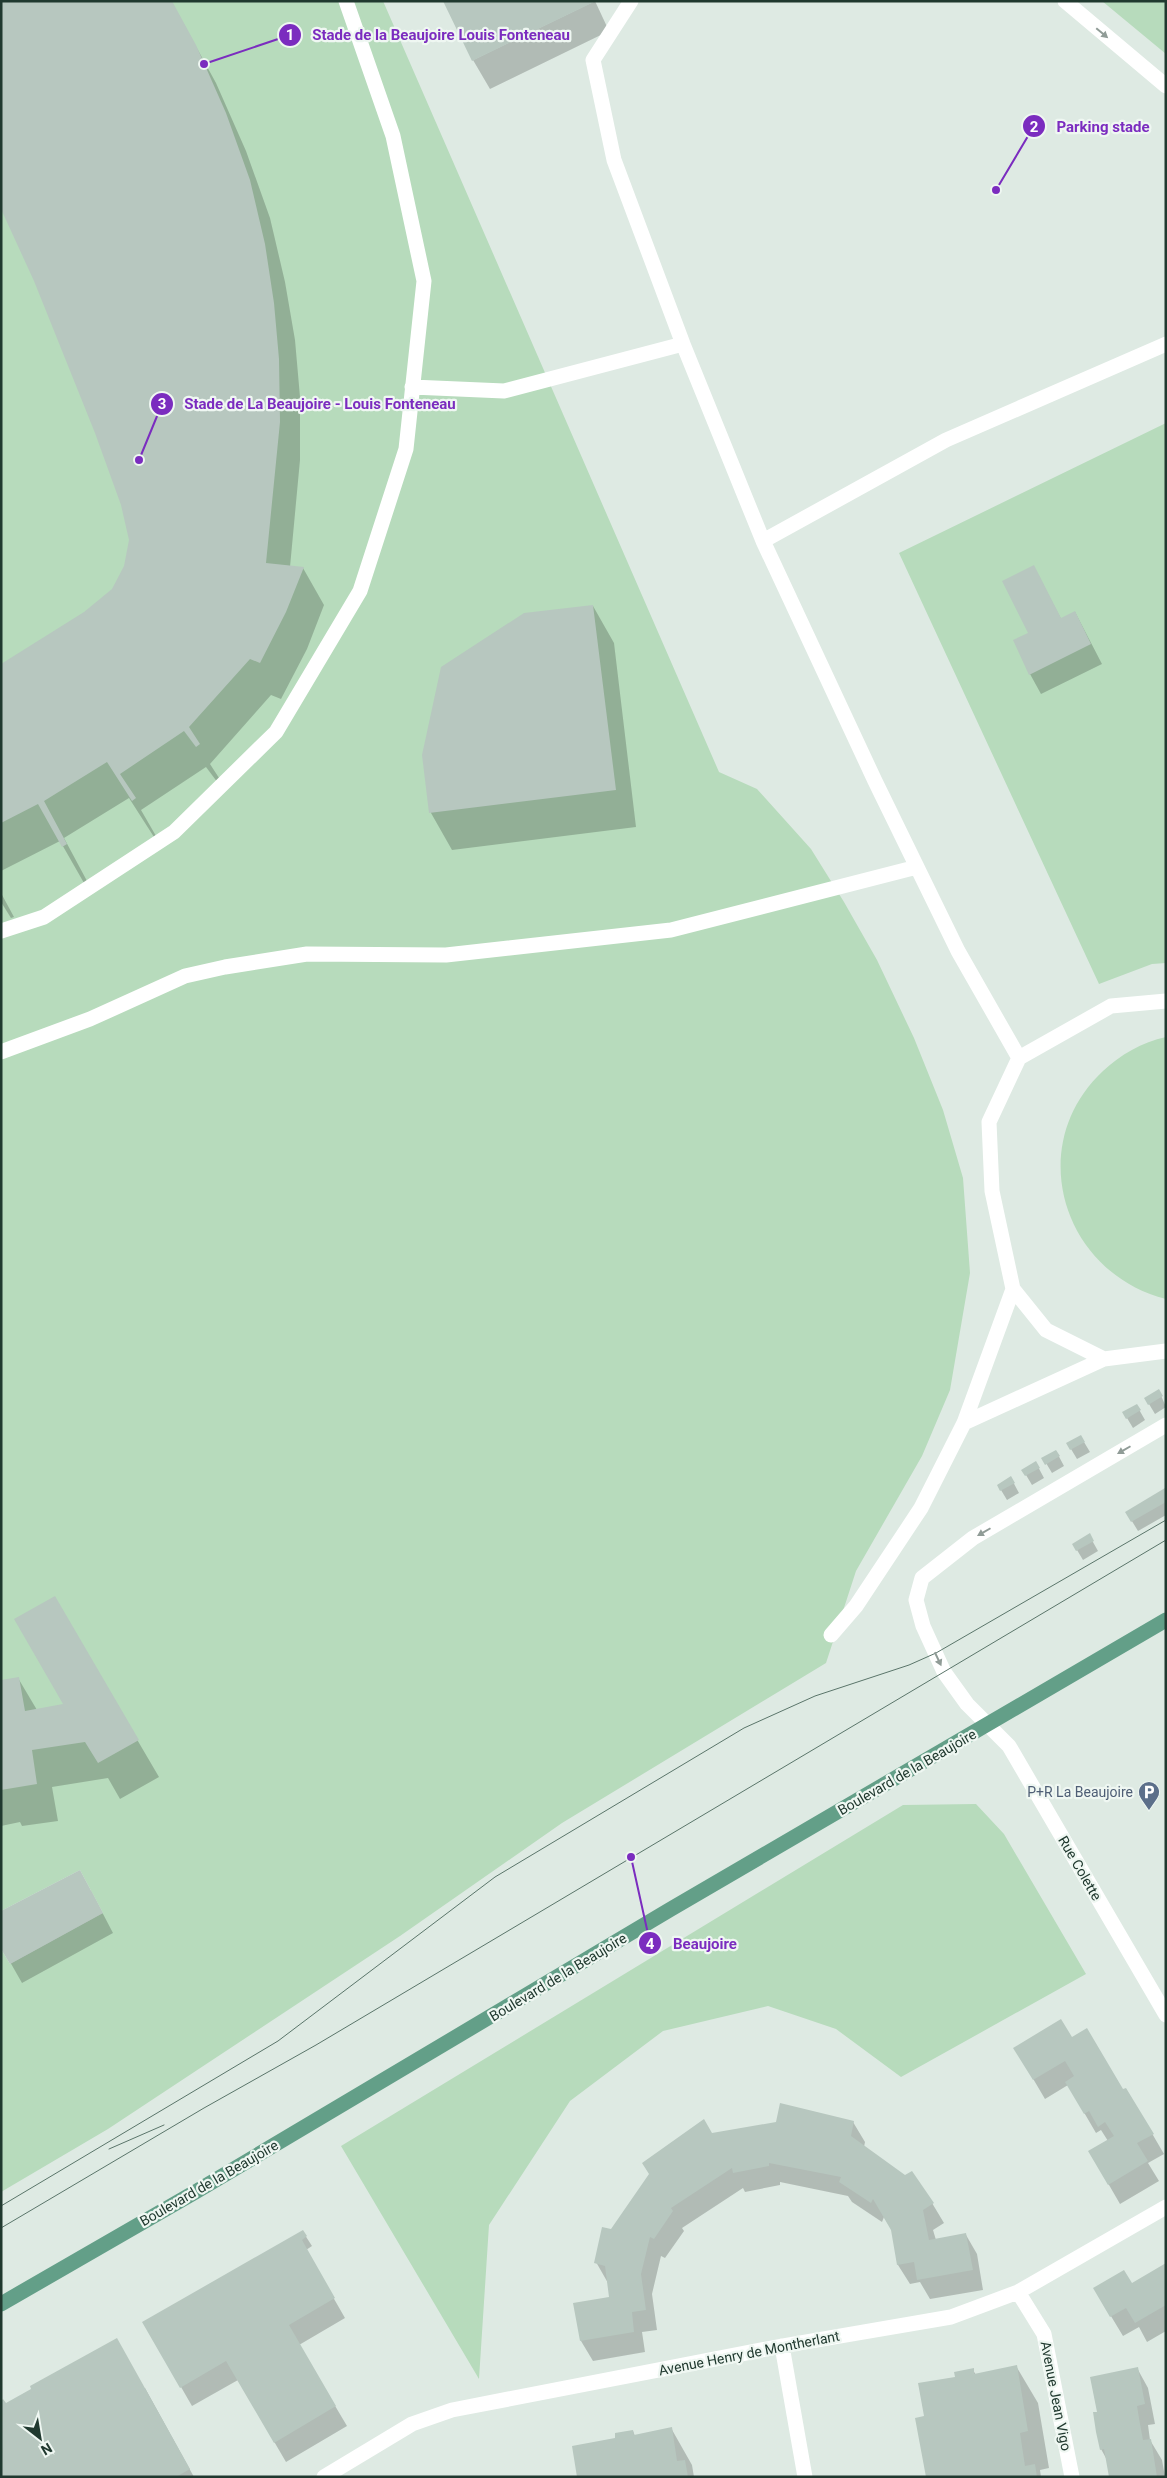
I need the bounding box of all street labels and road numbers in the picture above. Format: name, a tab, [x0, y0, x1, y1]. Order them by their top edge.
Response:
street label: Boulevard de la Beaujoire	[835, 1726, 979, 1818]
street label: Rue Colette	[1055, 1833, 1105, 1903]
street label: Boulevard de la Beaujoire	[487, 1930, 629, 2024]
street label: Boulevard de la Beaujoire	[137, 2137, 281, 2229]
street label: Avenue Henry de Montherlant	[657, 2328, 841, 2378]
street label: Avenue Jean Vigo	[1038, 2340, 1074, 2452]

